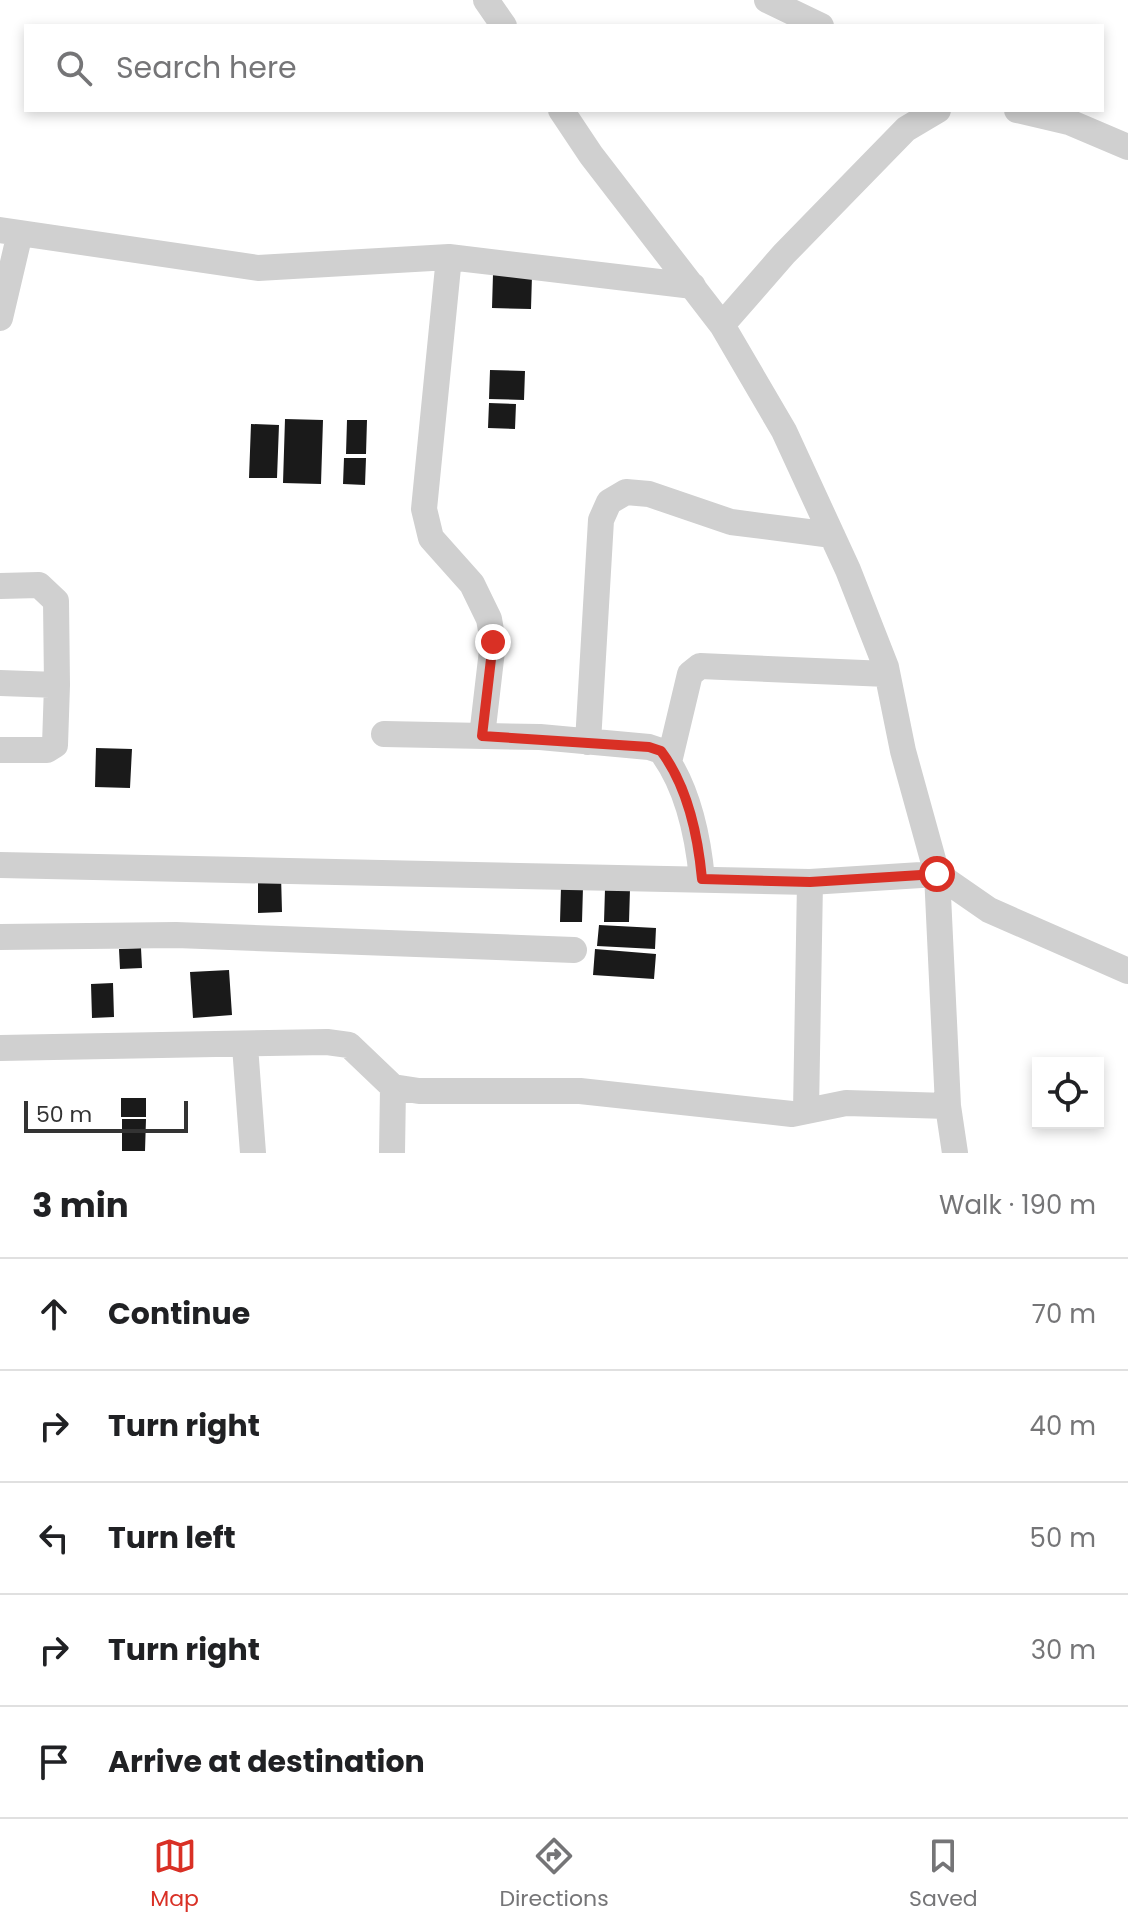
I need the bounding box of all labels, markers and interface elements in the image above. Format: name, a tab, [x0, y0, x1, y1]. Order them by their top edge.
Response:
search box	[24, 24, 1104, 112]
icon: search	[52, 46, 96, 90]
text: Search here	[116, 46, 297, 89]
route end	[475, 624, 511, 660]
route start	[919, 856, 955, 892]
map controls	[1032, 1057, 1104, 1129]
button: locate	[1032, 1057, 1104, 1129]
scale bar	[24, 1097, 188, 1133]
text: 50 m	[36, 1099, 92, 1130]
text: 3 min	[32, 1181, 129, 1229]
text: Walk · 190 m	[939, 1187, 1096, 1223]
icon: ahead	[32, 1292, 76, 1336]
text: Continue	[108, 1292, 250, 1335]
text: 70 m	[1032, 1296, 1096, 1332]
icon: right	[32, 1404, 76, 1448]
text: Turn right	[108, 1404, 260, 1447]
text: 40 m	[1030, 1408, 1096, 1444]
icon: left	[32, 1516, 76, 1560]
text: Turn left	[108, 1516, 236, 1559]
text: 50 m	[1030, 1520, 1096, 1556]
icon: right	[32, 1628, 76, 1672]
text: Turn right	[108, 1628, 260, 1671]
text: 30 m	[1031, 1632, 1096, 1668]
icon: arrive	[32, 1740, 76, 1784]
text: Arrive at destination	[108, 1740, 425, 1783]
tab: Map	[150, 1834, 199, 1915]
tab: Directions	[499, 1834, 609, 1915]
tab: Saved	[909, 1834, 978, 1915]

